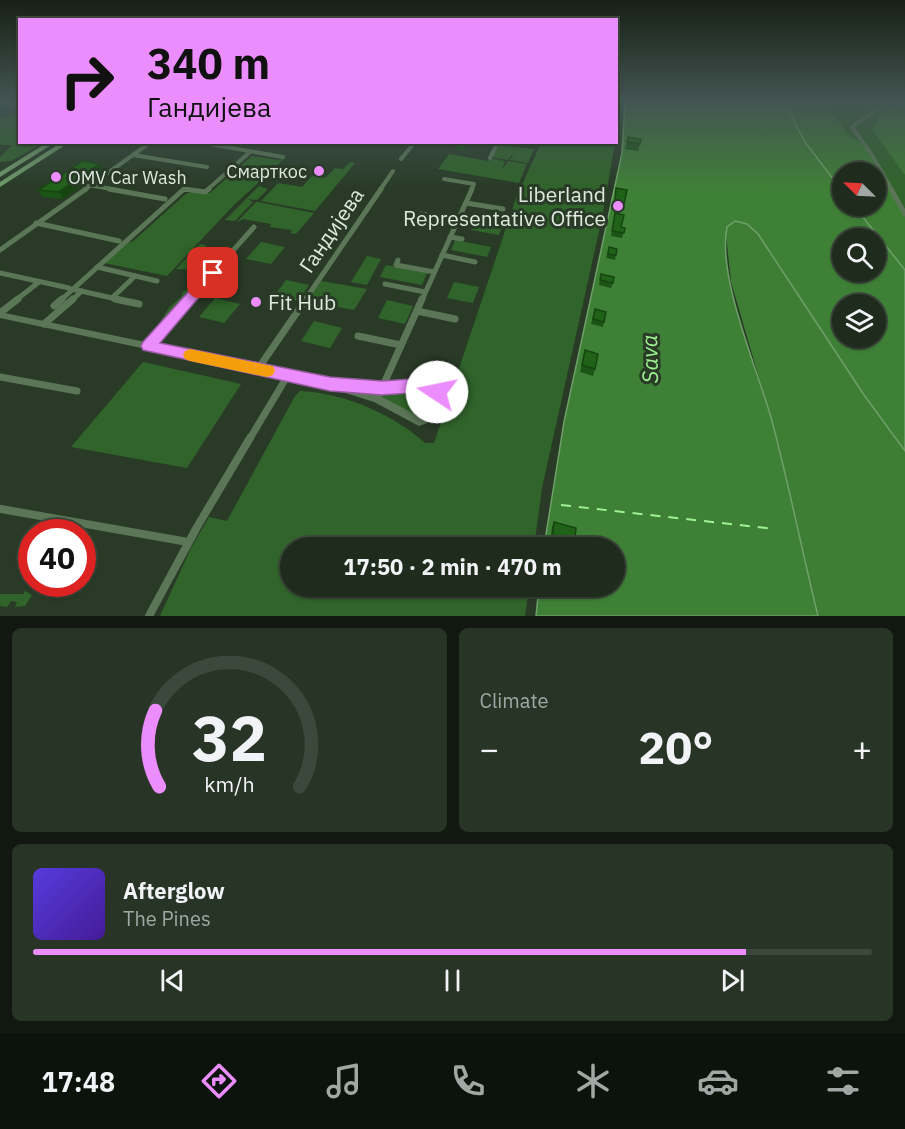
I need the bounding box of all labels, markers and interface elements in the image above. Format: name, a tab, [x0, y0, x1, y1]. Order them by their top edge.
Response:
text: 340 m	[147, 36, 270, 91]
icon: right	[48, 42, 126, 120]
text: Гандијева	[147, 89, 271, 124]
place label: Смарткос	[226, 160, 307, 183]
north arrow	[832, 162, 886, 216]
map controls	[832, 162, 886, 348]
marker: Смарткос	[312, 164, 326, 178]
place label: OMV Car Wash	[68, 166, 187, 189]
marker: OMV Car Wash	[49, 170, 63, 184]
place label: Liberland Representative Office	[403, 180, 606, 232]
street label: Гандијева	[292, 182, 370, 278]
marker: Liberland Representative Office	[611, 199, 625, 213]
button: search	[832, 228, 886, 282]
pin	[187, 247, 238, 298]
icon: arrive	[196, 256, 229, 289]
place label: Fit Hub	[268, 288, 336, 316]
button: layers	[832, 294, 886, 348]
marker: Fit Hub	[249, 295, 263, 309]
water label: Sava	[634, 334, 664, 384]
position arrow	[405, 360, 469, 424]
speed limit sign: 40	[18, 519, 96, 597]
text: 17:50 · 2 min · 470 m	[343, 552, 562, 581]
text: Climate	[480, 687, 548, 714]
text: 32	[192, 697, 267, 778]
text: 20°	[638, 718, 713, 776]
text: −	[480, 727, 499, 770]
text: +	[852, 727, 872, 770]
text: km/h	[204, 770, 254, 798]
text: Afterglow	[123, 876, 225, 905]
text: The Pines	[123, 905, 211, 932]
icon: previous	[156, 964, 189, 997]
icon: pause	[436, 964, 469, 997]
icon: next	[716, 964, 749, 997]
icon: directions	[198, 1060, 240, 1102]
icon: music	[323, 1060, 365, 1102]
icon: phone	[447, 1060, 489, 1102]
icon: climate	[572, 1060, 614, 1102]
icon: car	[697, 1060, 739, 1102]
icon: filters	[822, 1060, 864, 1102]
text: 17:48	[41, 1064, 115, 1099]

